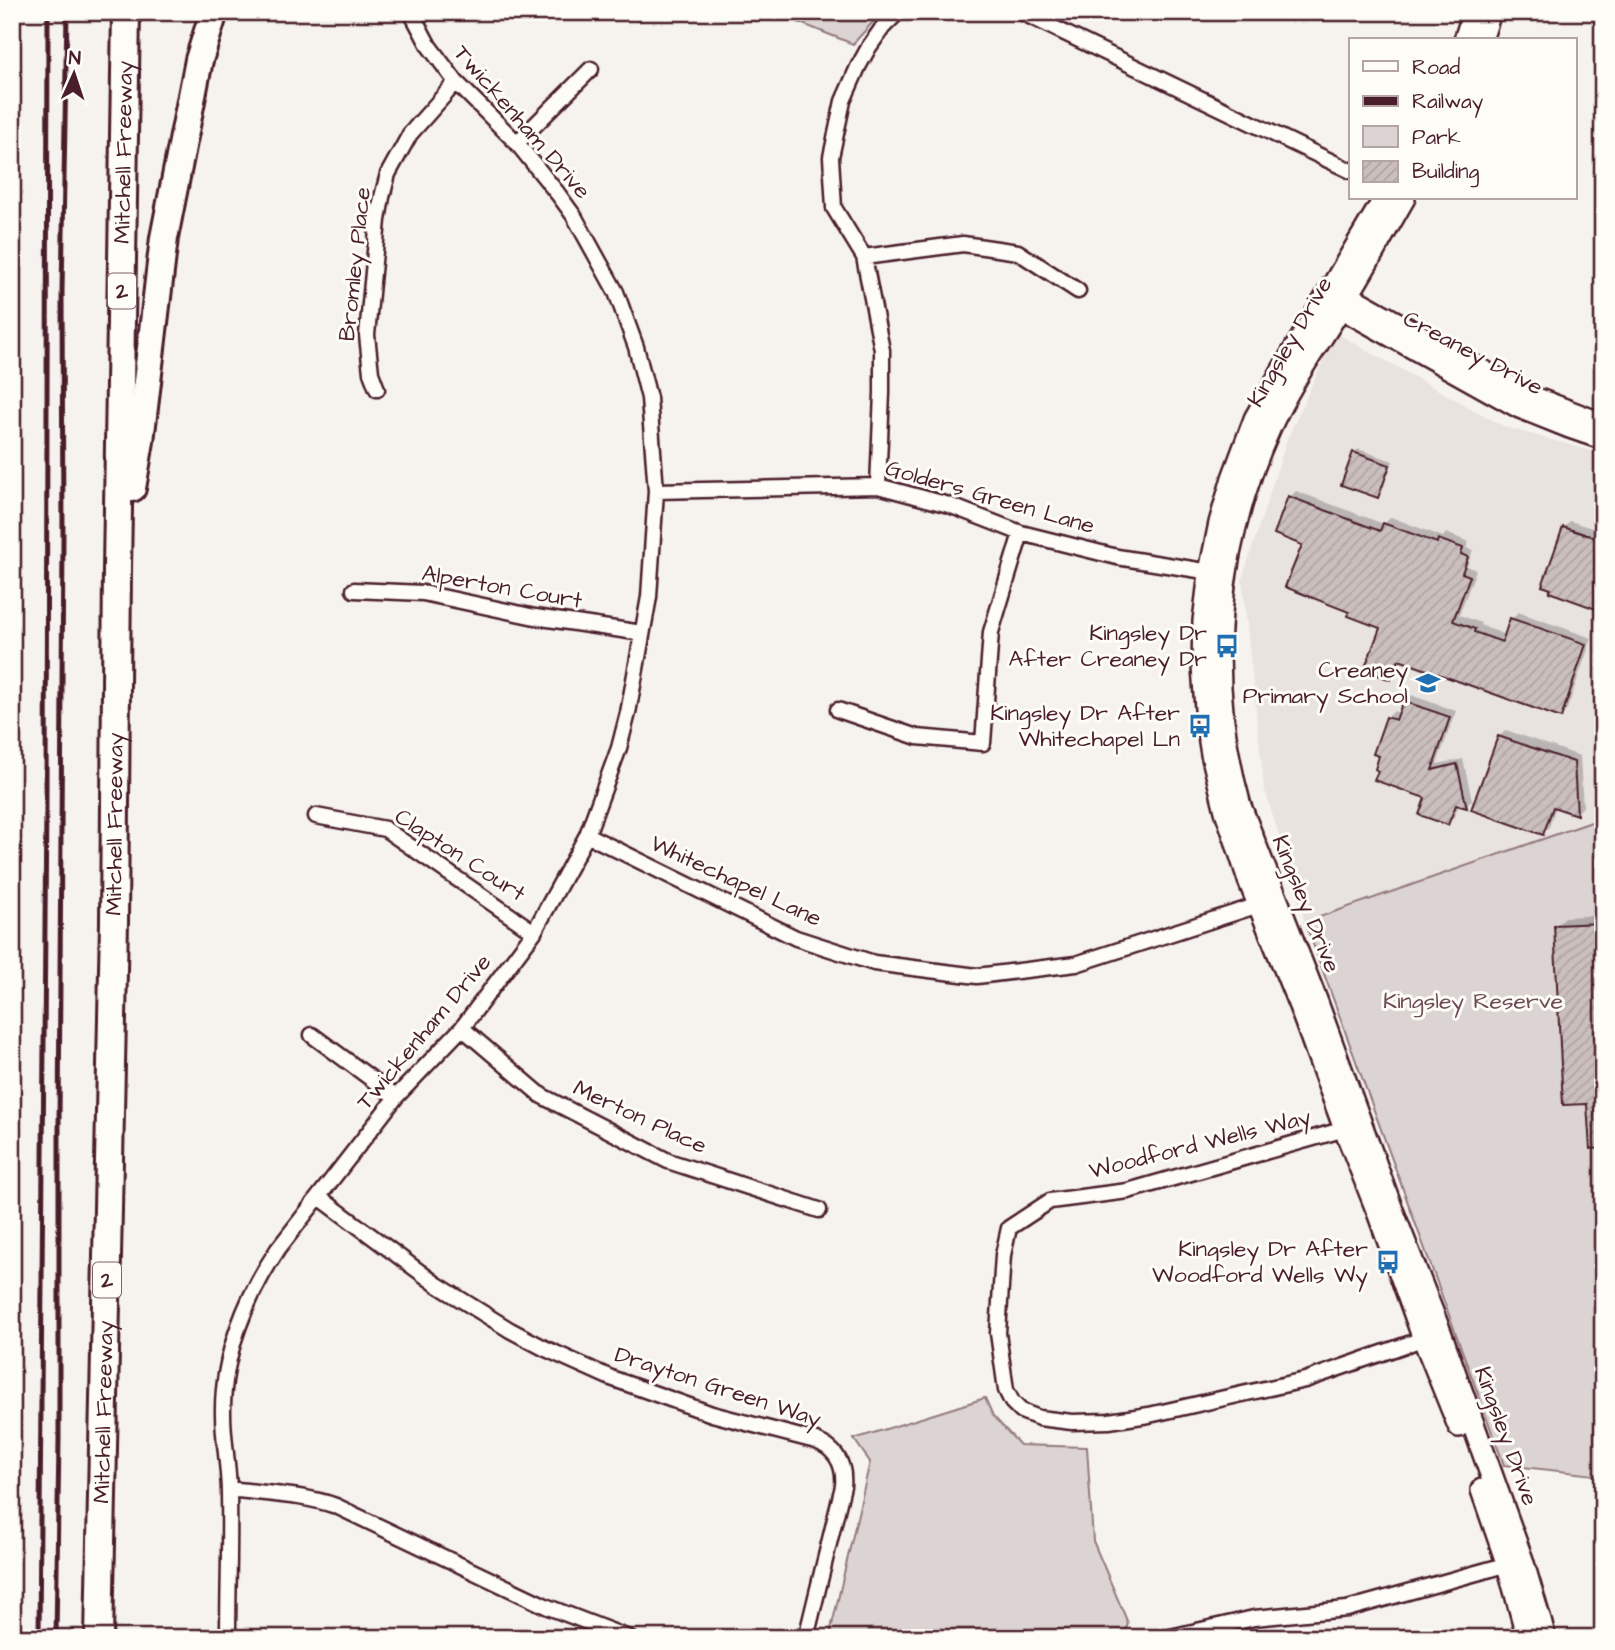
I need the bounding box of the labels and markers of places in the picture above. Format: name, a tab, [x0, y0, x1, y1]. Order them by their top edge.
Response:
place label: Kingsley Dr After Creaney Dr	[1008, 617, 1207, 676]
bus stop icon: Kingsley Dr After Creaney Dr	[1213, 632, 1241, 660]
place label: Creaney Primary School	[1243, 654, 1408, 713]
school or university icon: Creaney Primary School	[1414, 669, 1442, 697]
place label: Kingsley Dr After Whitechapel Ln	[990, 697, 1180, 755]
bus stop icon: Kingsley Dr After Whitechapel Ln	[1186, 712, 1214, 740]
place label: Kingsley Dr After Woodford Wells Wy	[1152, 1233, 1368, 1292]
bus stop icon: Kingsley Dr After Woodford Wells Wy	[1374, 1248, 1402, 1276]

